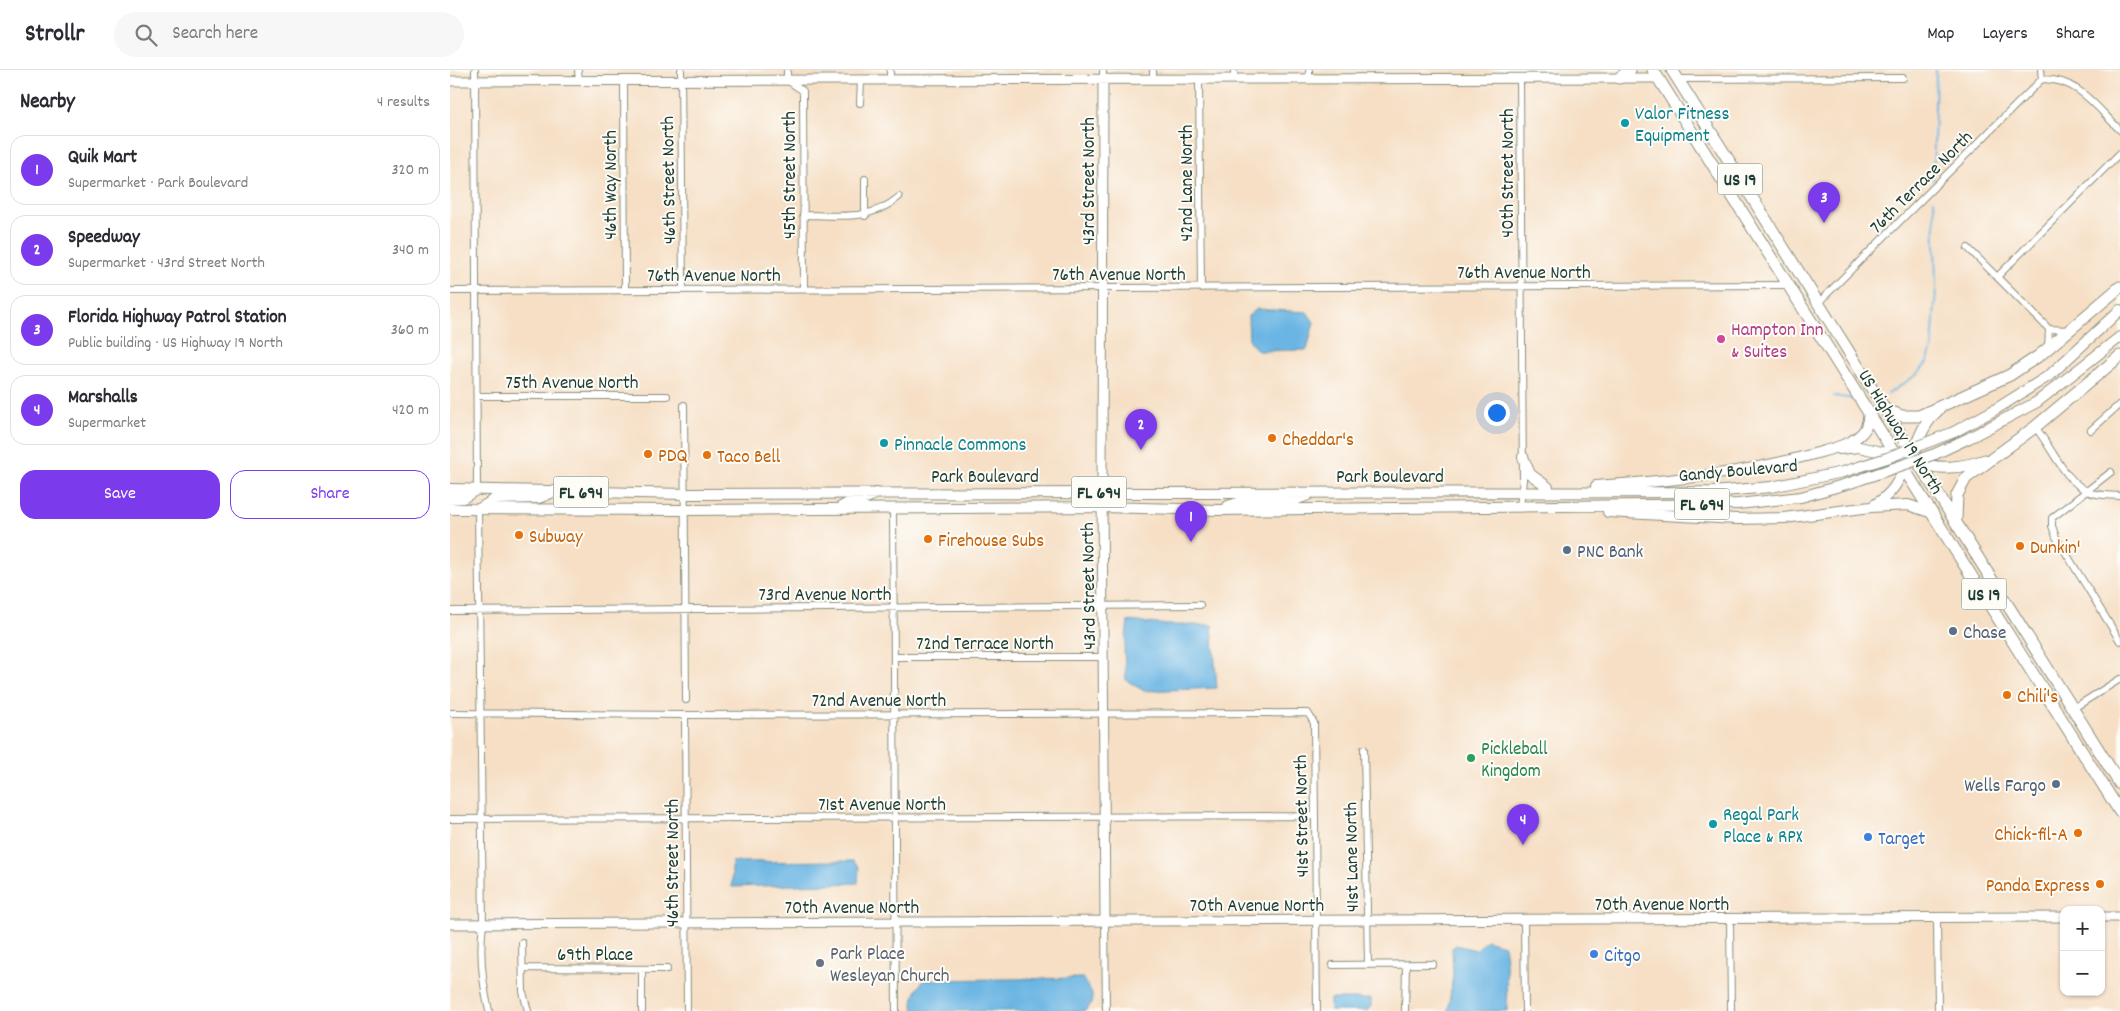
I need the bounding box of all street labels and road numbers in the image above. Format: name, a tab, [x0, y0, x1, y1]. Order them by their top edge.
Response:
street label: 40th Street North	[1496, 108, 1523, 238]
street label: 45th Street North	[778, 111, 805, 239]
street label: 46th Street North	[656, 116, 685, 244]
street label: 43rd Street North	[1077, 117, 1104, 245]
street label: 42nd Lane North	[1175, 124, 1202, 242]
street label: 76th Terrace North	[1865, 126, 1980, 241]
street label: 46th Way North	[599, 130, 626, 240]
road number: US 19	[1718, 164, 1762, 195]
street label: 76th Avenue North	[1457, 261, 1591, 288]
street label: 76th Avenue North	[1052, 263, 1186, 290]
street label: 76th Avenue North	[647, 264, 781, 291]
street label: US Highway 19 North	[1850, 365, 1948, 501]
street label: 75th Avenue North	[505, 371, 639, 398]
street label: Gandy Boulevard	[1678, 454, 1799, 491]
street label: Park Boulevard	[931, 465, 1039, 492]
street label: Park Boulevard	[1336, 465, 1444, 492]
road number: FL 694	[554, 477, 608, 508]
road number: FL 694	[1072, 477, 1126, 508]
road number: FL 694	[1674, 488, 1730, 519]
street label: 43rd Street North	[1076, 522, 1105, 650]
road number: US 19	[1962, 578, 2006, 610]
street label: 73rd Avenue North	[759, 583, 891, 610]
street label: 72nd Terrace North	[916, 632, 1054, 659]
street label: 72nd Avenue North	[812, 689, 946, 716]
street label: 41st Street North	[1289, 754, 1318, 877]
street label: 71st Avenue North	[818, 793, 946, 820]
street label: 46th Street North	[661, 799, 688, 927]
street label: 41st Lane North	[1339, 802, 1368, 912]
street label: 70th Avenue North	[1595, 893, 1729, 920]
street label: 70th Avenue North	[1190, 894, 1324, 921]
street label: 70th Avenue North	[785, 896, 919, 923]
street label: 69th Place	[557, 943, 633, 970]

